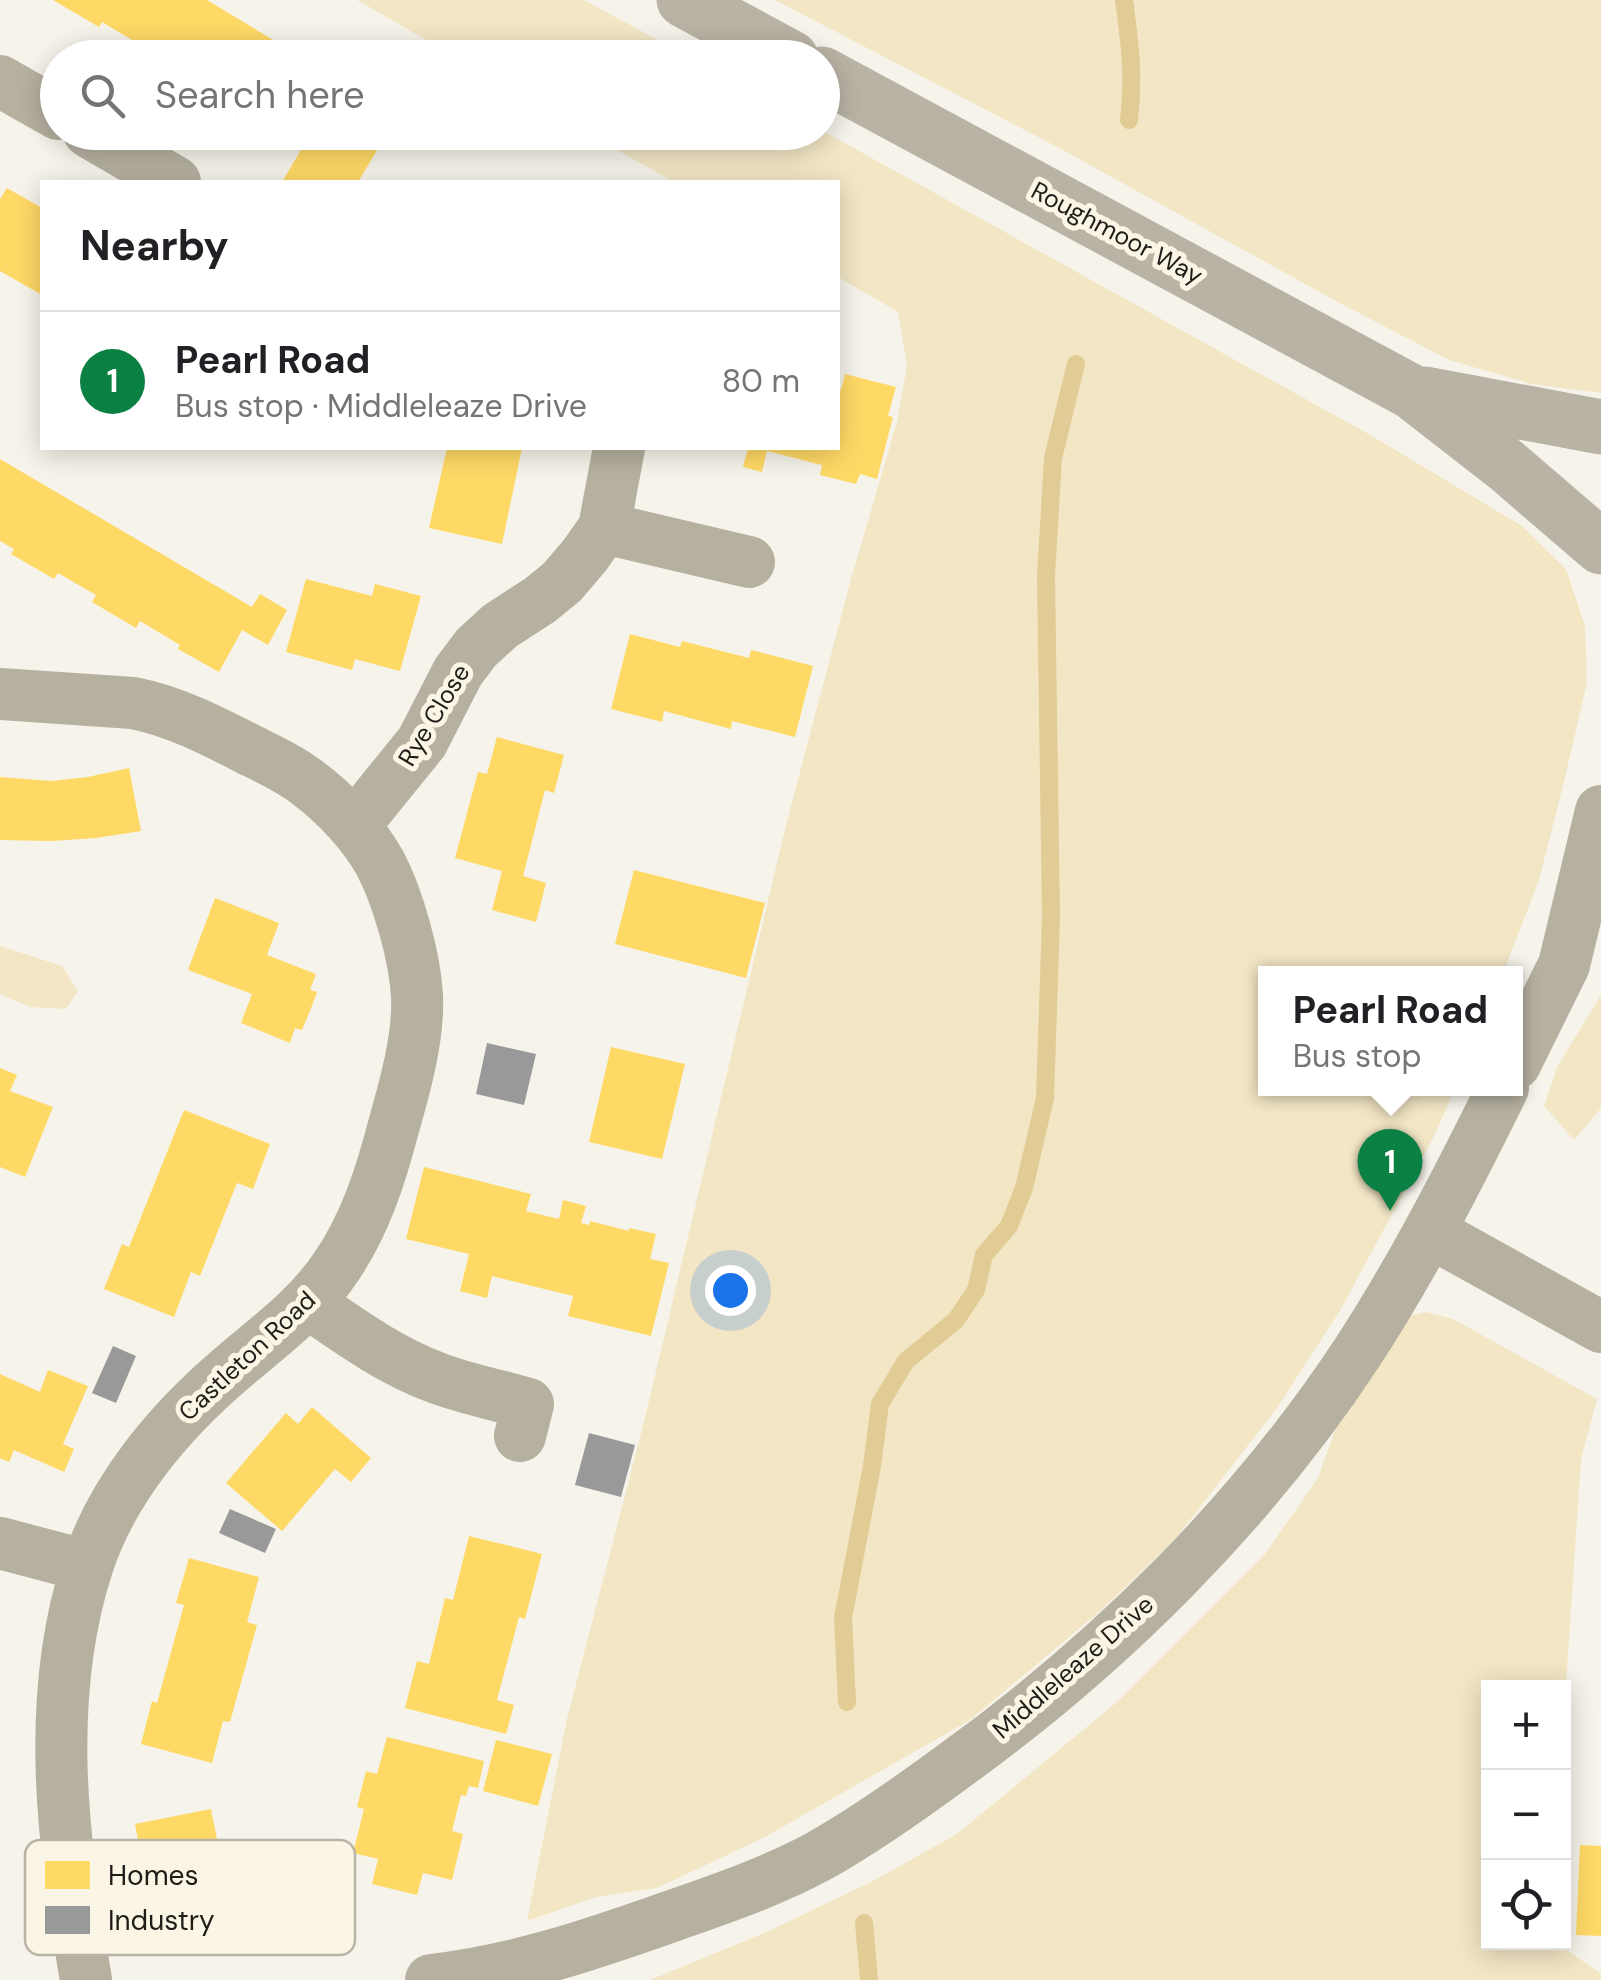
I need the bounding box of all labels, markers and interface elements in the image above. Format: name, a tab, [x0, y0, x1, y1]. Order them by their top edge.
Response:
search box	[40, 40, 840, 150]
icon: search	[75, 68, 130, 123]
text: Search here	[155, 70, 365, 120]
street label: Roughmoor Way	[1026, 174, 1208, 292]
text: Nearby	[80, 218, 229, 273]
text: Pearl Road	[175, 335, 370, 385]
text: 1	[107, 360, 118, 402]
text: 80 m	[722, 360, 800, 402]
text: Bus stop · Middleleaze Drive	[175, 385, 587, 427]
street label: Rye Close	[391, 658, 477, 772]
popup	[1258, 966, 1523, 1096]
text: Pearl Road	[1293, 985, 1488, 1035]
text: Bus stop	[1293, 1035, 1422, 1077]
pin: 1	[1358, 1128, 1422, 1211]
your location	[705, 1265, 756, 1316]
street label: Castleton Road	[171, 1284, 323, 1428]
street label: Middleleaze Drive	[986, 1588, 1160, 1746]
map controls	[1481, 1680, 1571, 1950]
button: +	[1481, 1680, 1571, 1770]
button: −	[1481, 1770, 1571, 1860]
legend	[25, 1840, 355, 1955]
text: Homes	[108, 1857, 199, 1894]
button: locate	[1481, 1860, 1571, 1950]
text: Industry	[108, 1902, 215, 1939]

